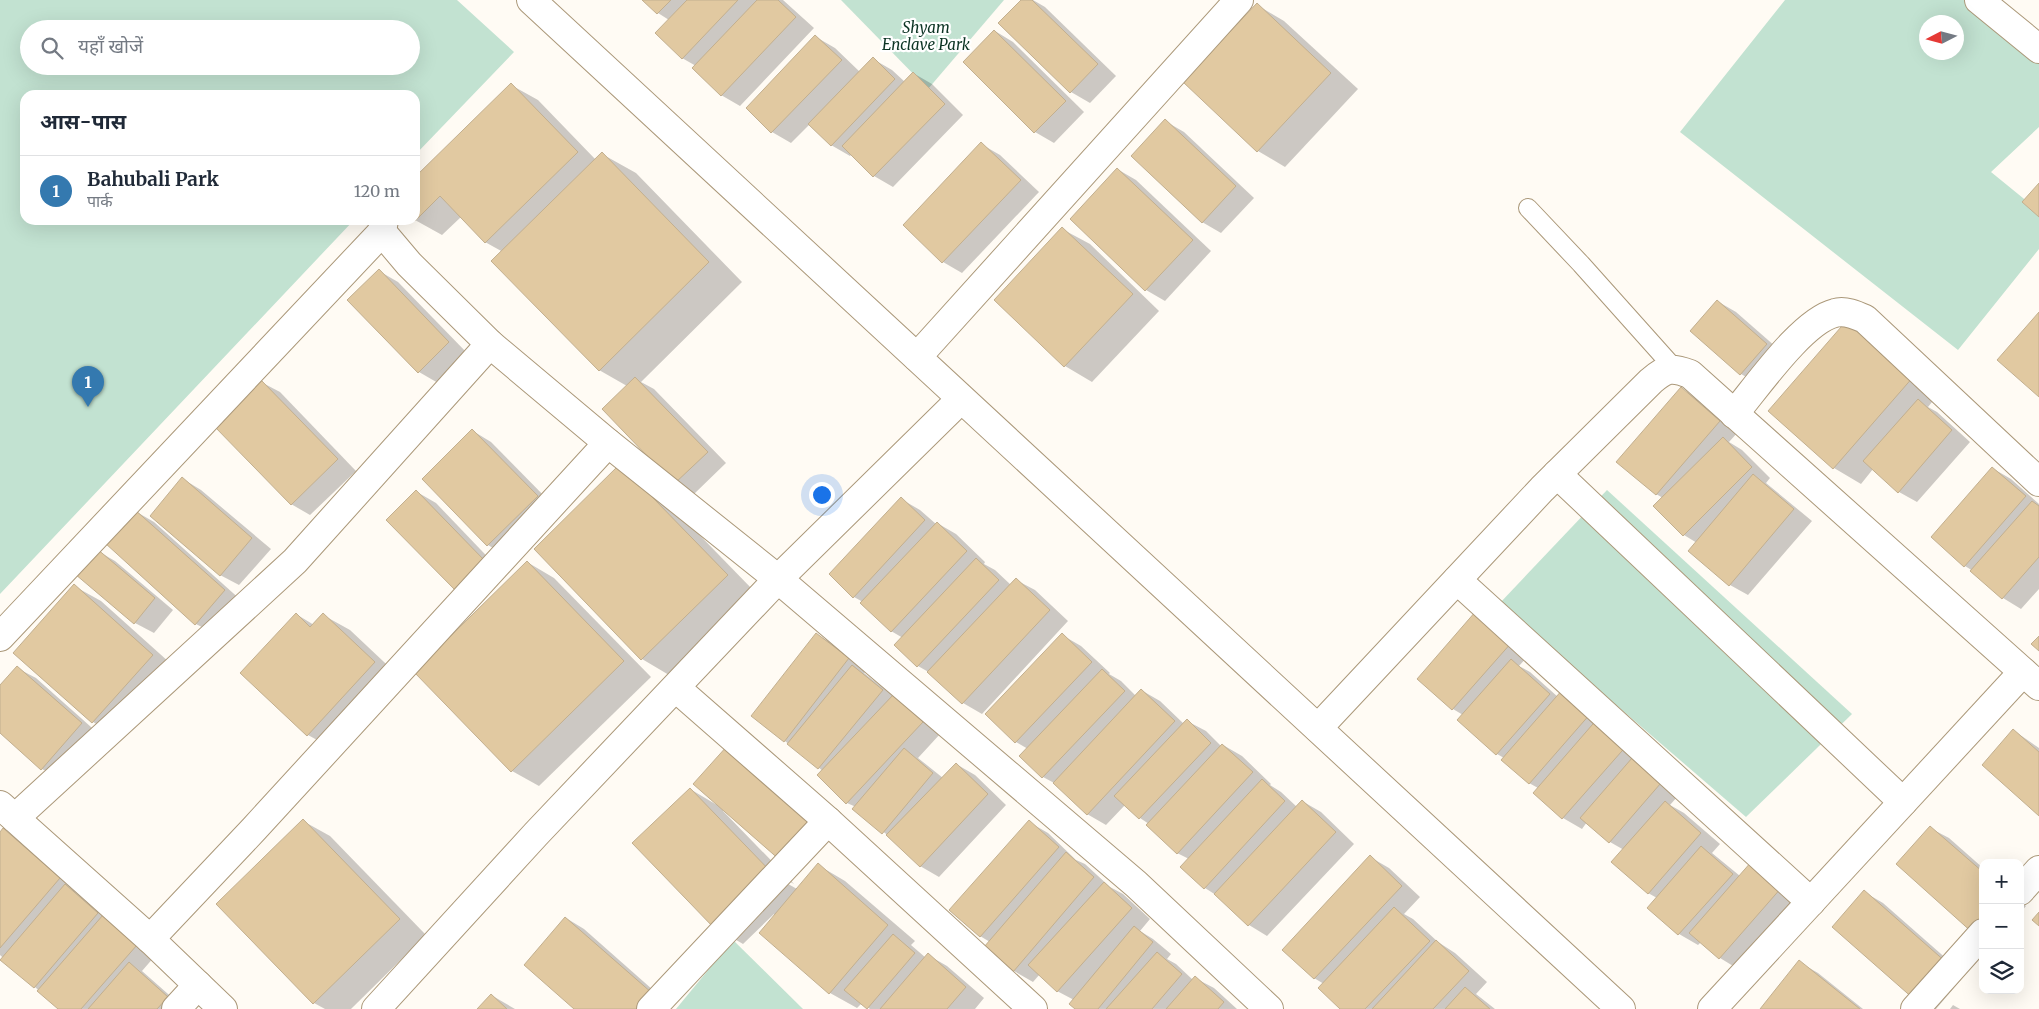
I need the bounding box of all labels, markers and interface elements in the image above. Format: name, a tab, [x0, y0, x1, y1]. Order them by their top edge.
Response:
north arrow	[1919, 15, 1964, 60]
park label: Shyam Enclave Park	[882, 18, 971, 54]
search box	[20, 20, 420, 75]
icon: search	[38, 34, 66, 62]
text: यहाँ खोजें	[78, 34, 143, 58]
text: आस-पास	[40, 108, 126, 135]
text: Bahubali Park	[87, 167, 219, 191]
text: 1	[52, 181, 60, 201]
text: 120 m	[354, 181, 400, 201]
text: पार्क	[87, 191, 113, 211]
pin: 1	[72, 366, 104, 407]
your location	[809, 482, 835, 508]
map controls	[1979, 859, 2024, 994]
button: +	[1979, 859, 2024, 904]
button: −	[1979, 904, 2024, 949]
button: layers	[1979, 949, 2024, 994]

